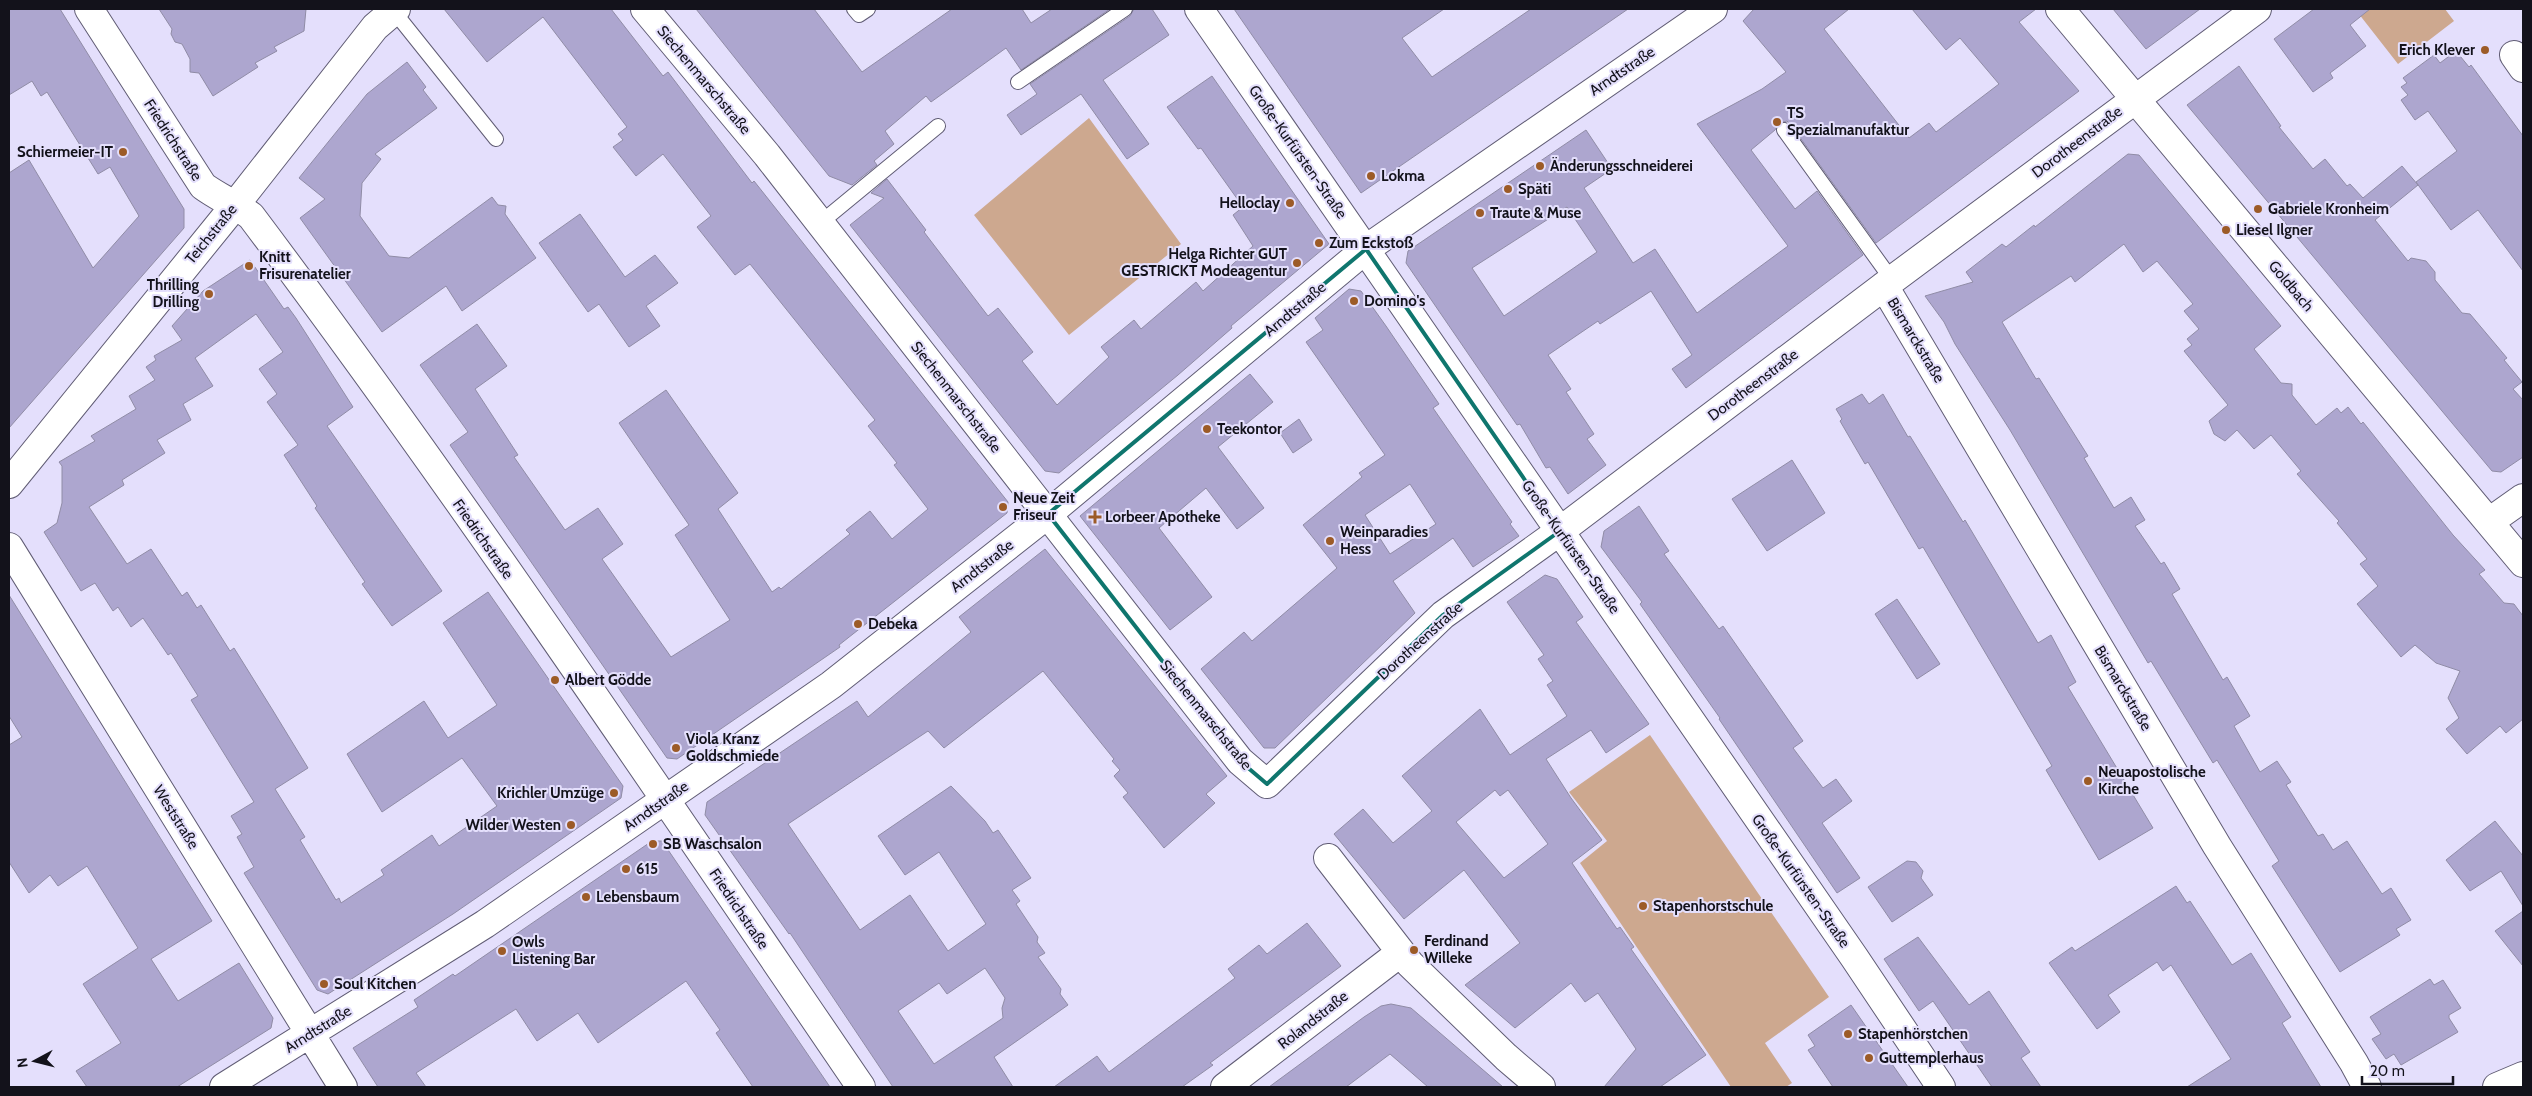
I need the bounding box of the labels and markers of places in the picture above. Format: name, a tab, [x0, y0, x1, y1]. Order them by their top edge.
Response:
place label: Erich Klever	[2399, 41, 2475, 59]
marker: Erich Klever	[2479, 44, 2491, 56]
place label: TS Spezialmanufaktur	[1787, 104, 1909, 139]
marker: TS Spezialmanufaktur	[1771, 116, 1783, 128]
place label: Schiermeier-IT	[17, 143, 114, 161]
marker: Schiermeier-IT	[117, 146, 129, 158]
place label: Änderungsschneiderei	[1550, 156, 1693, 175]
marker: Änderungsschneiderei	[1534, 160, 1546, 172]
place label: Lokma	[1381, 167, 1425, 185]
marker: Lokma	[1365, 170, 1377, 182]
place label: Späti	[1518, 180, 1551, 198]
marker: Späti	[1502, 183, 1514, 195]
place label: Helloclay	[1219, 194, 1281, 212]
marker: Helloclay	[1284, 197, 1296, 209]
place label: Gabriele Kronheim	[2268, 200, 2389, 218]
marker: Gabriele Kronheim	[2252, 203, 2264, 215]
place label: Traute & Muse	[1490, 204, 1582, 222]
marker: Traute & Muse	[1474, 207, 1486, 219]
place label: Liesel Ilgner	[2236, 221, 2313, 239]
marker: Liesel Ilgner	[2220, 224, 2232, 236]
place label: Zum Eckstoß	[1329, 234, 1414, 252]
marker: Zum Eckstoß	[1313, 237, 1325, 249]
place label: Helga Richter GUT GESTRICKT Modeagentur	[1121, 245, 1288, 280]
place label: Knitt Frisurenatelier	[259, 248, 351, 283]
marker: Helga Richter GUT GESTRICKT Modeagentur	[1291, 257, 1303, 269]
marker: Knitt Frisurenatelier	[243, 260, 255, 272]
place label: Thrilling Drilling	[147, 276, 199, 311]
marker: Thrilling Drilling	[203, 288, 215, 300]
place label: Domino's	[1364, 292, 1425, 310]
marker: Domino's	[1348, 295, 1360, 307]
place label: Teekontor	[1217, 420, 1282, 438]
marker: Teekontor	[1201, 423, 1213, 435]
place label: Neue Zeit Friseur	[1013, 489, 1075, 524]
marker: Neue Zeit Friseur	[997, 501, 1009, 513]
place label: Lorbeer Apotheke	[1105, 508, 1221, 526]
marker: Lorbeer Apotheke	[1089, 511, 1101, 523]
place label: Weinparadies Hess	[1340, 523, 1428, 558]
marker: Weinparadies Hess	[1324, 535, 1336, 547]
place label: Debeka	[868, 615, 918, 633]
marker: Debeka	[852, 618, 864, 630]
place label: Albert Gödde	[565, 671, 652, 689]
marker: Albert Gödde	[549, 674, 561, 686]
place label: Viola Kranz Goldschmiede	[686, 730, 779, 765]
marker: Viola Kranz Goldschmiede	[670, 742, 682, 754]
place label: Neuapostolische Kirche	[2098, 763, 2206, 798]
marker: Neuapostolische Kirche	[2082, 775, 2094, 787]
place label: Krichler Umzüge	[497, 784, 604, 802]
marker: Krichler Umzüge	[608, 787, 620, 799]
place label: Wilder Westen	[465, 816, 561, 834]
marker: Wilder Westen	[565, 819, 577, 831]
place label: SB Waschsalon	[663, 835, 762, 853]
marker: SB Waschsalon	[647, 838, 659, 850]
place label: 615	[636, 860, 658, 878]
marker: 615	[620, 863, 632, 875]
place label: Lebensbaum	[596, 888, 679, 906]
marker: Lebensbaum	[580, 891, 592, 903]
place label: Stapenhorstschule	[1653, 897, 1774, 915]
marker: Stapenhorstschule	[1637, 900, 1649, 912]
place label: Ferdinand Willeke	[1424, 932, 1489, 967]
place label: Owls Listening Bar	[512, 933, 595, 968]
marker: Ferdinand Willeke	[1408, 944, 1420, 956]
marker: Owls Listening Bar	[496, 945, 508, 957]
place label: Soul Kitchen	[334, 975, 417, 993]
marker: Soul Kitchen	[318, 978, 330, 990]
place label: Stapenhörstchen	[1858, 1025, 1968, 1043]
marker: Stapenhörstchen	[1842, 1028, 1854, 1040]
place label: Guttemplerhaus	[1879, 1049, 1984, 1067]
marker: Guttemplerhaus	[1863, 1052, 1875, 1064]

